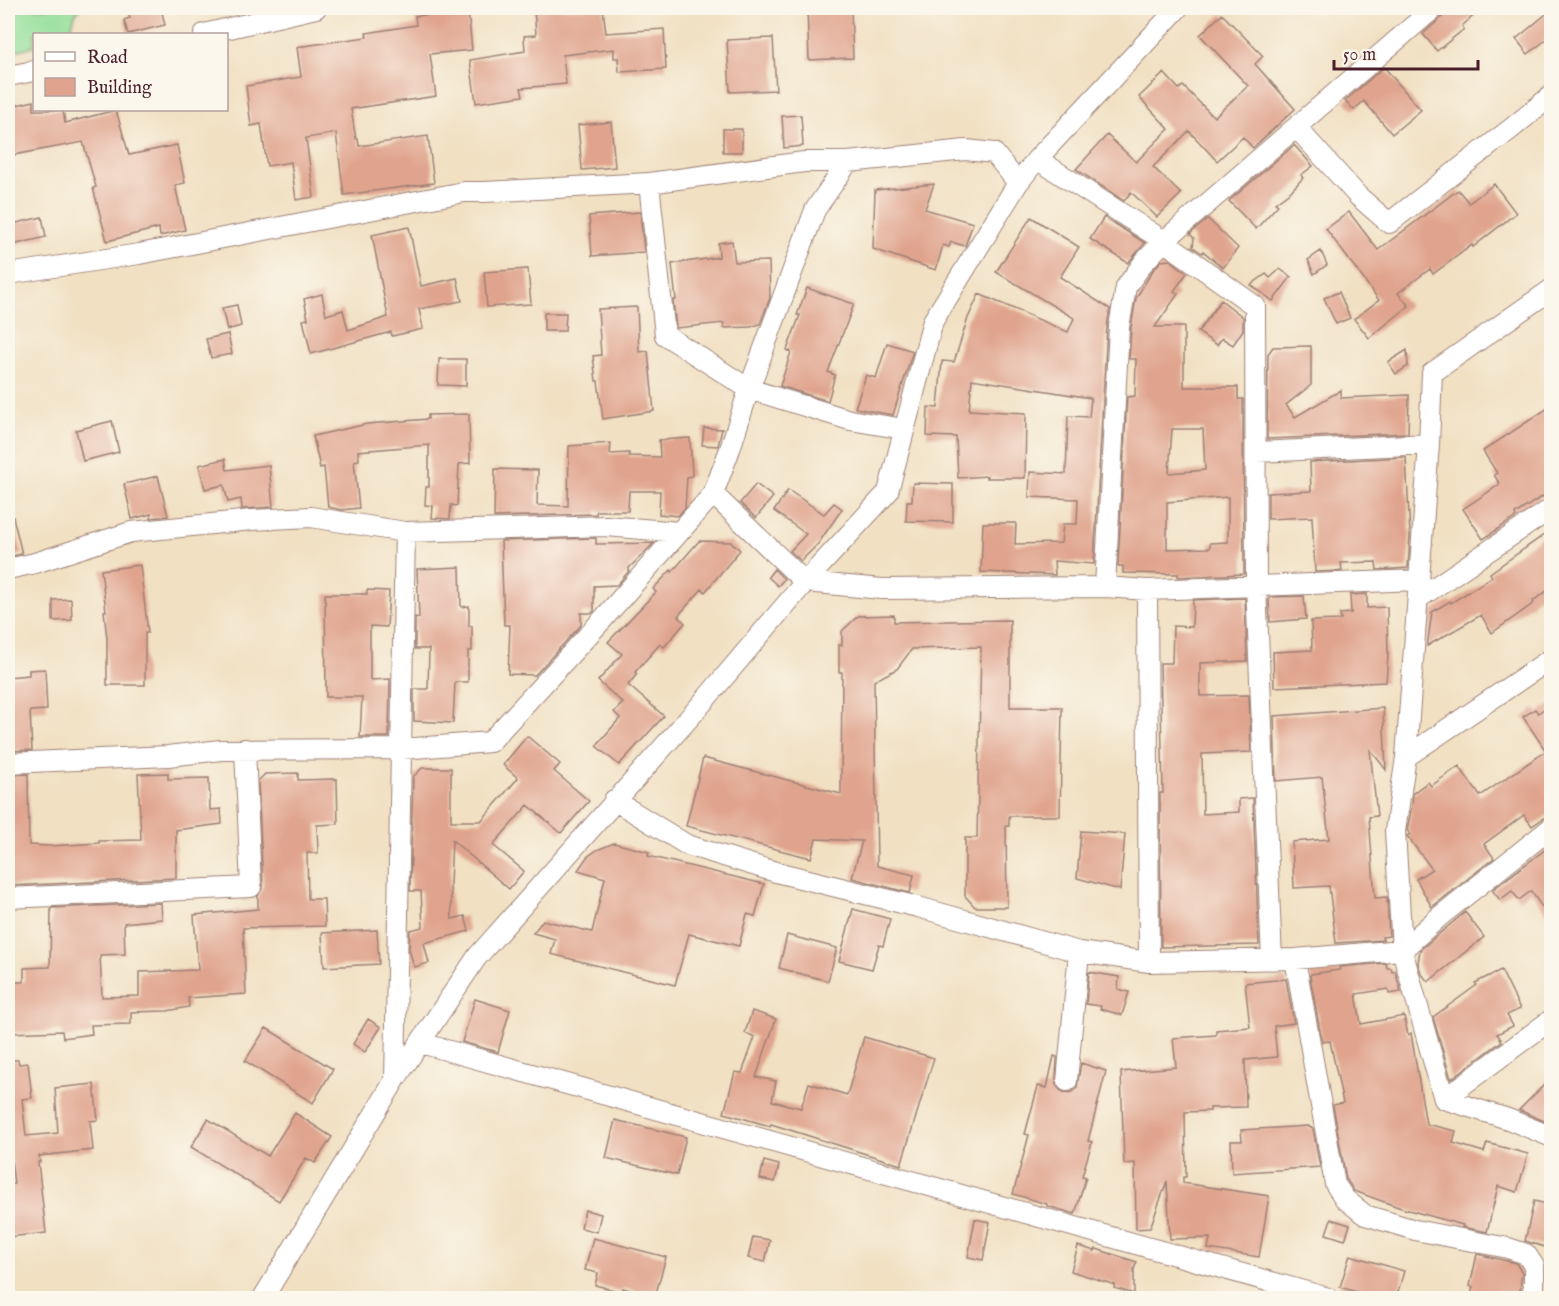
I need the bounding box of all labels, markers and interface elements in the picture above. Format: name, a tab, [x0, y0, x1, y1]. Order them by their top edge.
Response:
legend	[33, 33, 228, 111]
scale bar	[1334, 33, 1478, 71]
text: 50 m	[1343, 44, 1376, 67]
text: Road	[87, 47, 128, 70]
text: Building	[87, 77, 152, 100]

